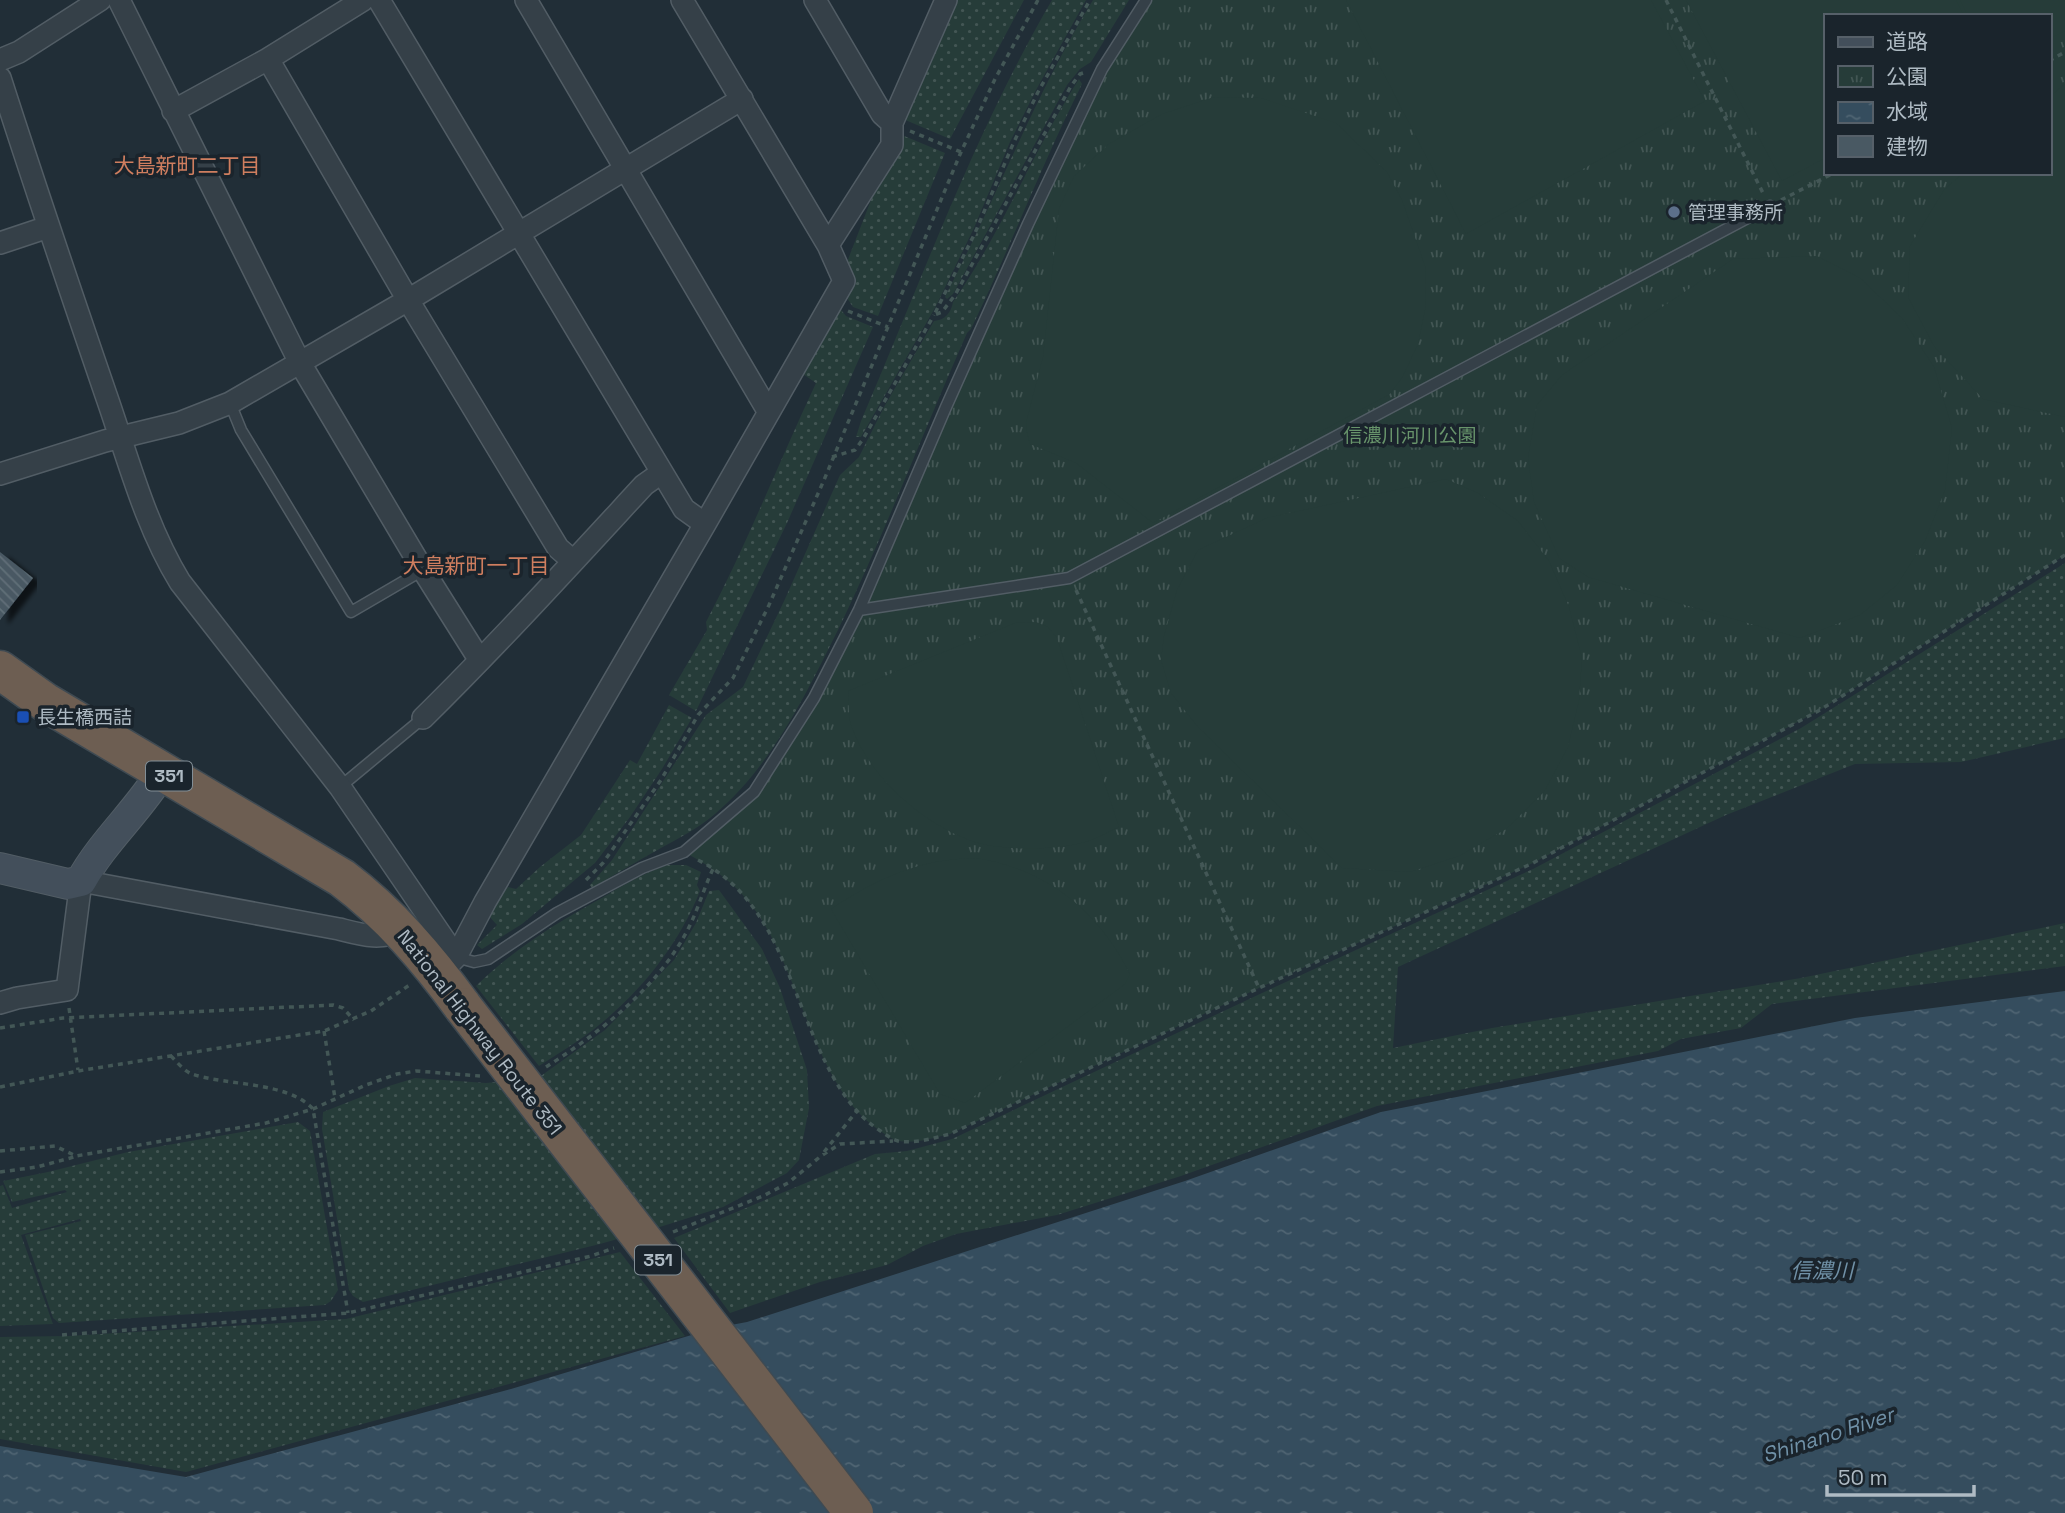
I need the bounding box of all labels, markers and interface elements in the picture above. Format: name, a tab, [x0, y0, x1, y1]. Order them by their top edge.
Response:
legend	[1824, 14, 2051, 175]
text: 道路	[1886, 28, 1928, 55]
text: 公園	[1886, 63, 1928, 90]
text: 水域	[1886, 98, 1928, 125]
text: 建物	[1886, 133, 1928, 160]
district label: 大島新町二丁目	[114, 152, 261, 179]
place label: 管理事務所	[1688, 200, 1783, 225]
marker: 管理事務所	[1666, 204, 1682, 220]
park label: 信濃川河川公園	[1343, 423, 1477, 448]
district label: 大島新町一丁目	[403, 552, 550, 579]
place label: 長生橋西詰	[37, 705, 132, 730]
marker: 長生橋西詰	[15, 709, 31, 725]
road number: 351	[146, 762, 192, 790]
street label: National Highway Route 351	[392, 925, 568, 1140]
road number: 351	[635, 1246, 681, 1274]
water label: 信濃川	[1791, 1257, 1855, 1284]
water label: Shinano River	[1759, 1400, 1899, 1468]
scale bar	[1827, 1454, 1974, 1498]
text: 50 m	[1838, 1464, 1888, 1491]

